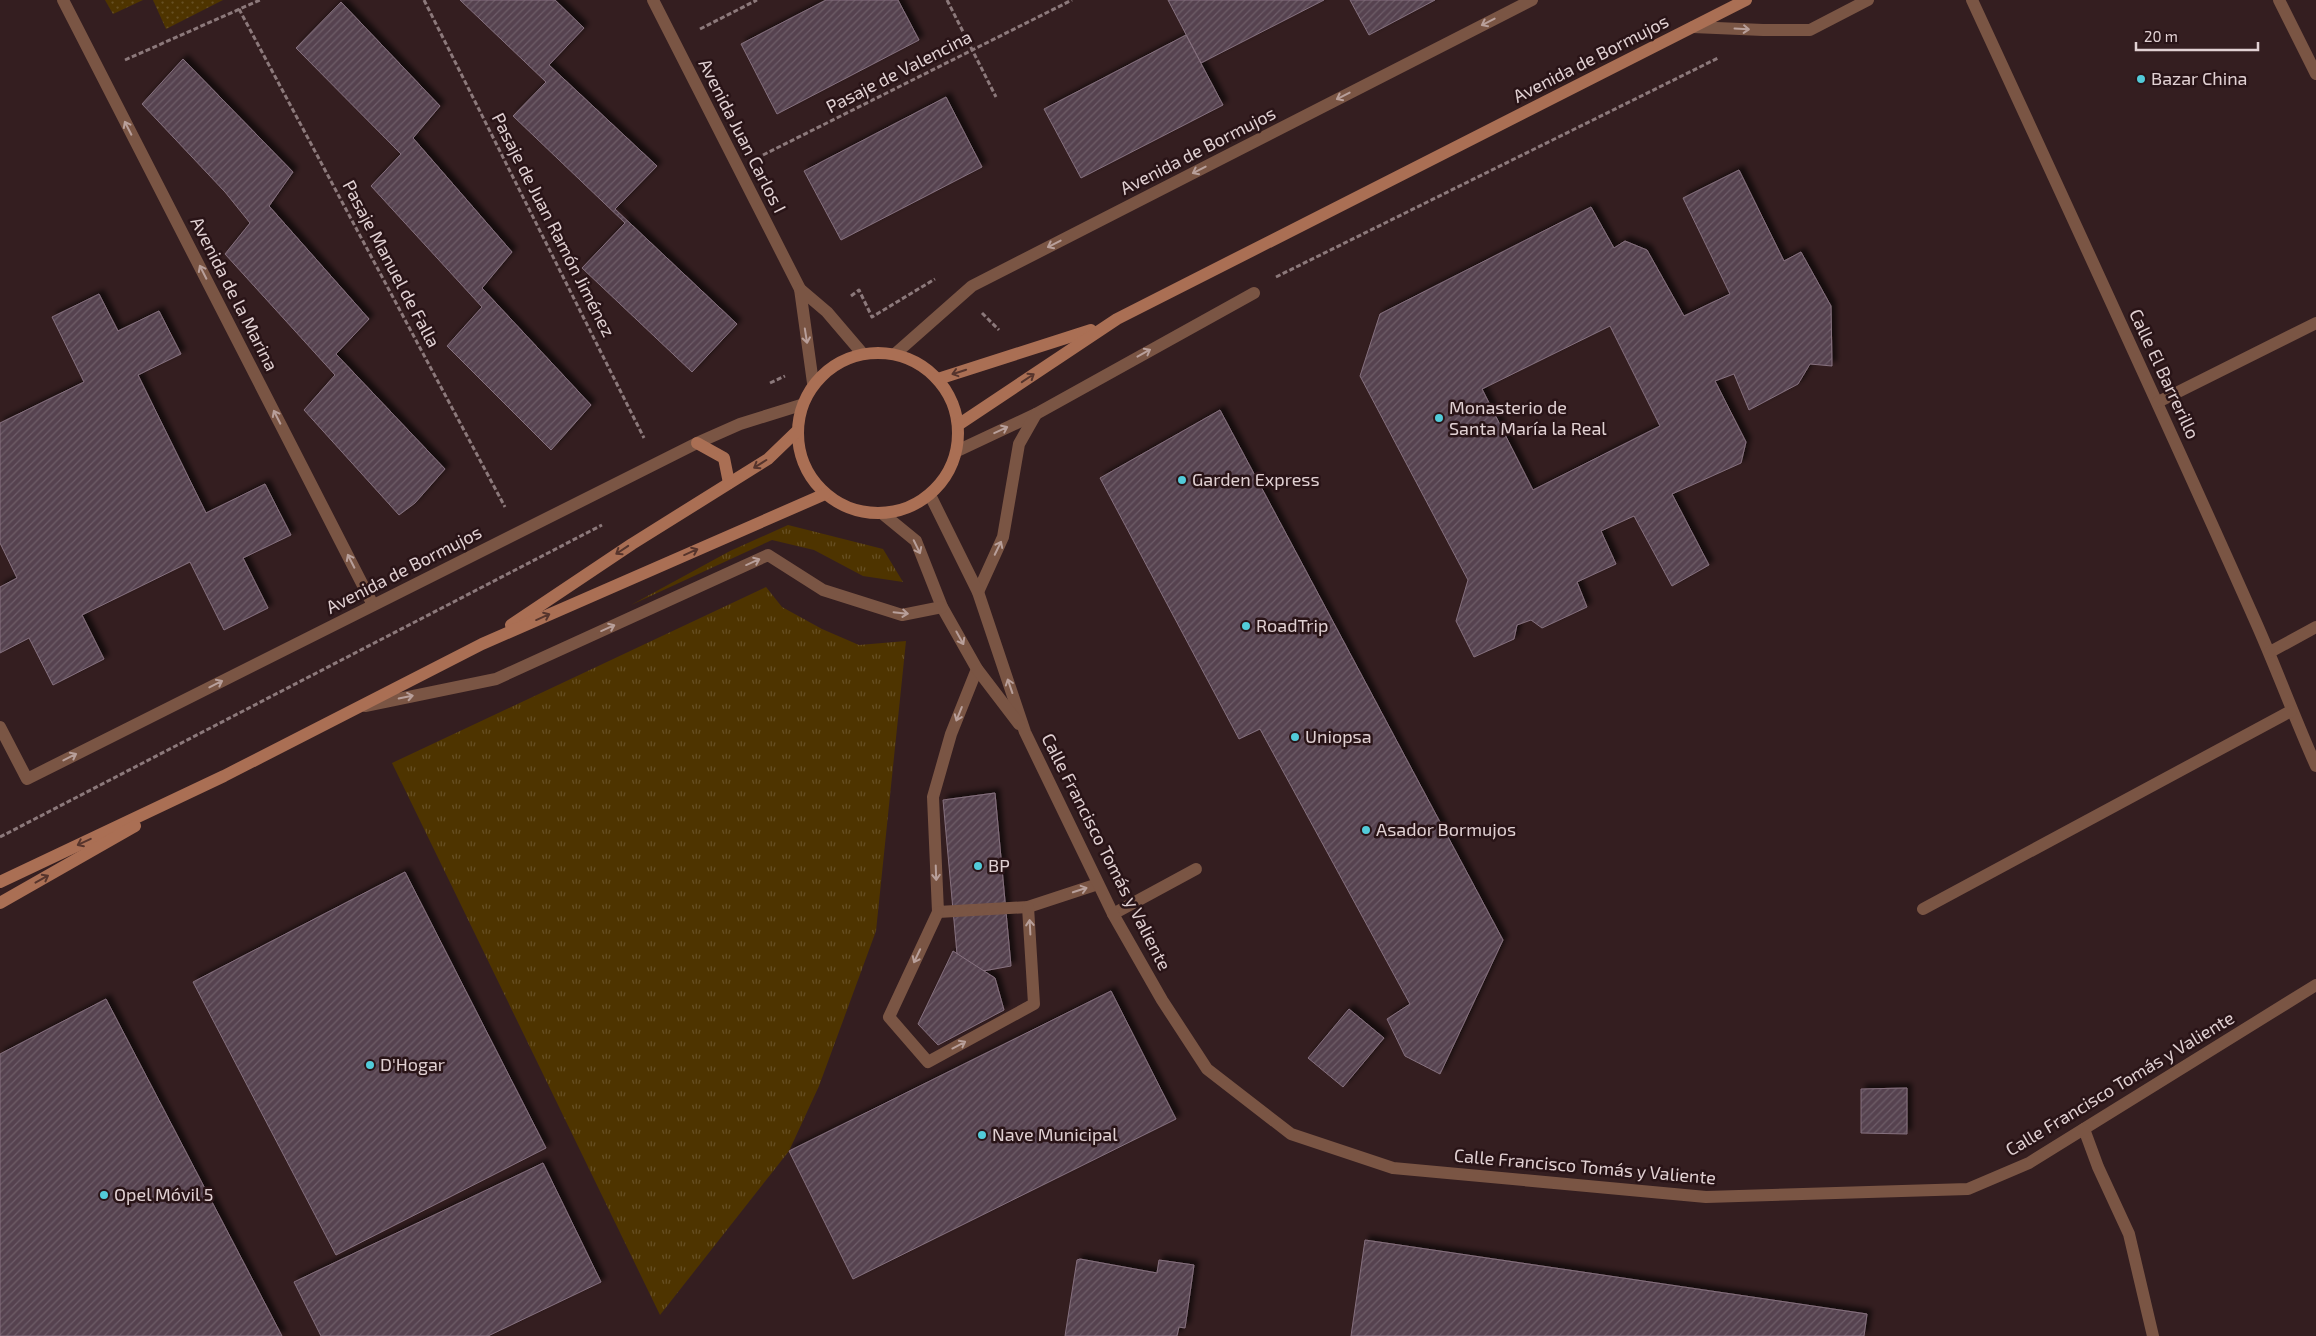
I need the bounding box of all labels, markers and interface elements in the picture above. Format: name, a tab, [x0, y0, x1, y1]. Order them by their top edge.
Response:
street label: Avenida de Bormujos	[1509, 9, 1672, 107]
one-way arrow	[1481, 18, 1496, 27]
scale bar	[2136, 20, 2258, 52]
street label: Pasaje de Valencina	[822, 25, 975, 117]
one-way arrow	[1734, 25, 1750, 34]
text: 20 m	[2144, 27, 2178, 45]
street label: Avenida Juan Carlos I	[694, 55, 791, 216]
place label: Bazar China	[2151, 67, 2247, 89]
marker: Bazar China	[2135, 73, 2147, 85]
one-way arrow	[1336, 91, 1351, 101]
street label: Avenida de Bormujos	[1116, 101, 1279, 199]
street label: Pasaje de Juan Ramón Jiménez	[488, 109, 620, 340]
one-way arrow	[123, 120, 133, 135]
one-way arrow	[1192, 166, 1207, 175]
street label: Pasaje Manuel de Falla	[338, 176, 445, 351]
street label: Avenida de la Marina	[187, 213, 283, 374]
one-way arrow	[1047, 240, 1062, 249]
one-way arrow	[198, 265, 207, 280]
street label: Calle El Barrerillo	[2125, 305, 2205, 442]
one-way arrow	[802, 328, 812, 344]
one-way arrow	[1136, 348, 1151, 358]
one-way arrow	[951, 368, 967, 378]
one-way arrow	[1021, 373, 1035, 383]
place label: Monasterio de Santa María la Real	[1449, 396, 1607, 439]
one-way arrow	[272, 409, 282, 424]
marker: Monasterio de Santa María la Real	[1433, 412, 1445, 424]
one-way arrow	[993, 425, 1008, 434]
one-way arrow	[753, 459, 767, 469]
place label: Garden Express	[1192, 468, 1320, 490]
marker: Garden Express	[1176, 474, 1188, 486]
street label: Avenida de Bormujos	[322, 520, 485, 618]
one-way arrow	[913, 540, 923, 555]
one-way arrow	[994, 541, 1003, 556]
one-way arrow	[615, 545, 629, 555]
one-way arrow	[683, 546, 698, 556]
one-way arrow	[346, 554, 356, 569]
one-way arrow	[745, 556, 760, 566]
one-way arrow	[892, 608, 908, 617]
one-way arrow	[535, 612, 550, 622]
place label: RoadTrip	[1256, 614, 1328, 636]
marker: RoadTrip	[1240, 620, 1252, 632]
one-way arrow	[600, 622, 615, 632]
one-way arrow	[955, 630, 965, 645]
one-way arrow	[1004, 678, 1014, 694]
one-way arrow	[208, 679, 223, 688]
one-way arrow	[397, 692, 413, 702]
one-way arrow	[954, 706, 963, 722]
place label: Uniopsa	[1305, 725, 1372, 747]
street label: Calle Francisco Tomás y Valiente	[1037, 729, 1176, 974]
marker: Uniopsa	[1289, 731, 1301, 743]
one-way arrow	[63, 752, 78, 762]
place label: Asador Bormujos	[1376, 818, 1516, 840]
marker: Asador Bormujos	[1360, 824, 1372, 836]
one-way arrow	[77, 837, 92, 847]
place label: BP	[988, 854, 1010, 876]
marker: BP	[972, 860, 984, 872]
one-way arrow	[931, 864, 941, 881]
one-way arrow	[35, 873, 49, 883]
one-way arrow	[1072, 885, 1087, 894]
one-way arrow	[1025, 919, 1034, 935]
one-way arrow	[912, 948, 921, 963]
street label: Calle Francisco Tomás y Valiente	[2001, 1006, 2238, 1160]
one-way arrow	[952, 1040, 967, 1050]
place label: D'Hogar	[380, 1053, 445, 1075]
marker: D'Hogar	[364, 1059, 376, 1071]
place label: Nave Municipal	[992, 1123, 1118, 1145]
marker: Nave Municipal	[976, 1129, 988, 1141]
street label: Calle Francisco Tomás y Valiente	[1453, 1144, 1717, 1188]
place label: Opel Móvil 5	[114, 1183, 214, 1205]
marker: Opel Móvil 5	[98, 1189, 110, 1201]

